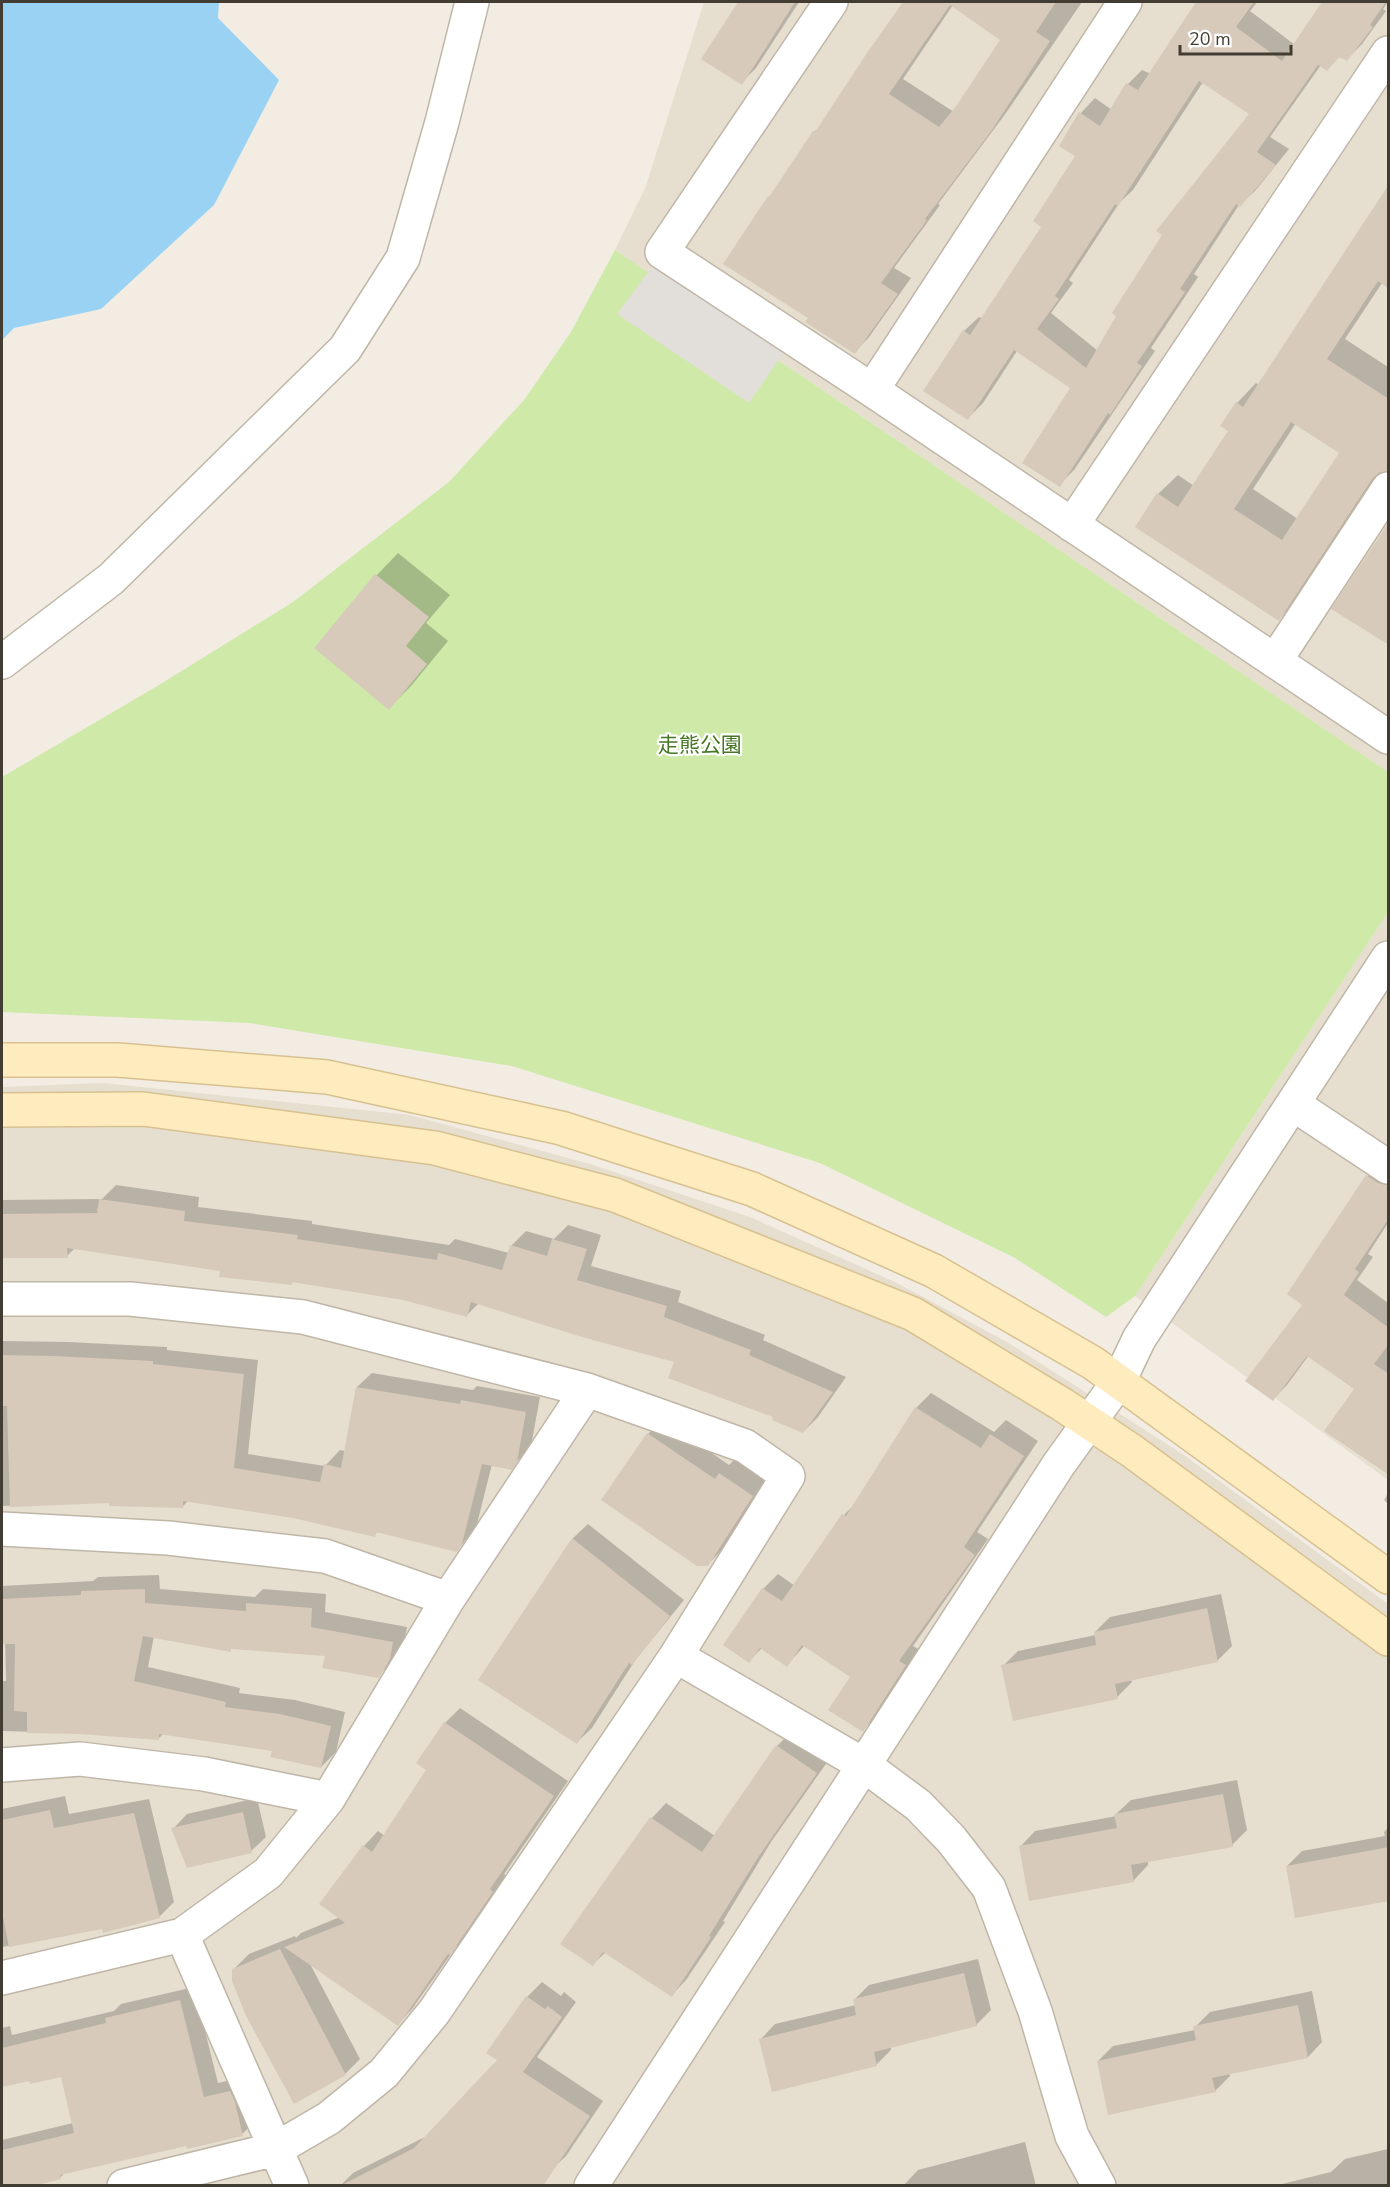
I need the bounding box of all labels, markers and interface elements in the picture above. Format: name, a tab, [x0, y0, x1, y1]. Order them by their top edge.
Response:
scale bar	[1180, 18, 1291, 56]
text: 20 m	[1189, 27, 1231, 51]
park label: 走熊公園	[658, 731, 742, 759]

